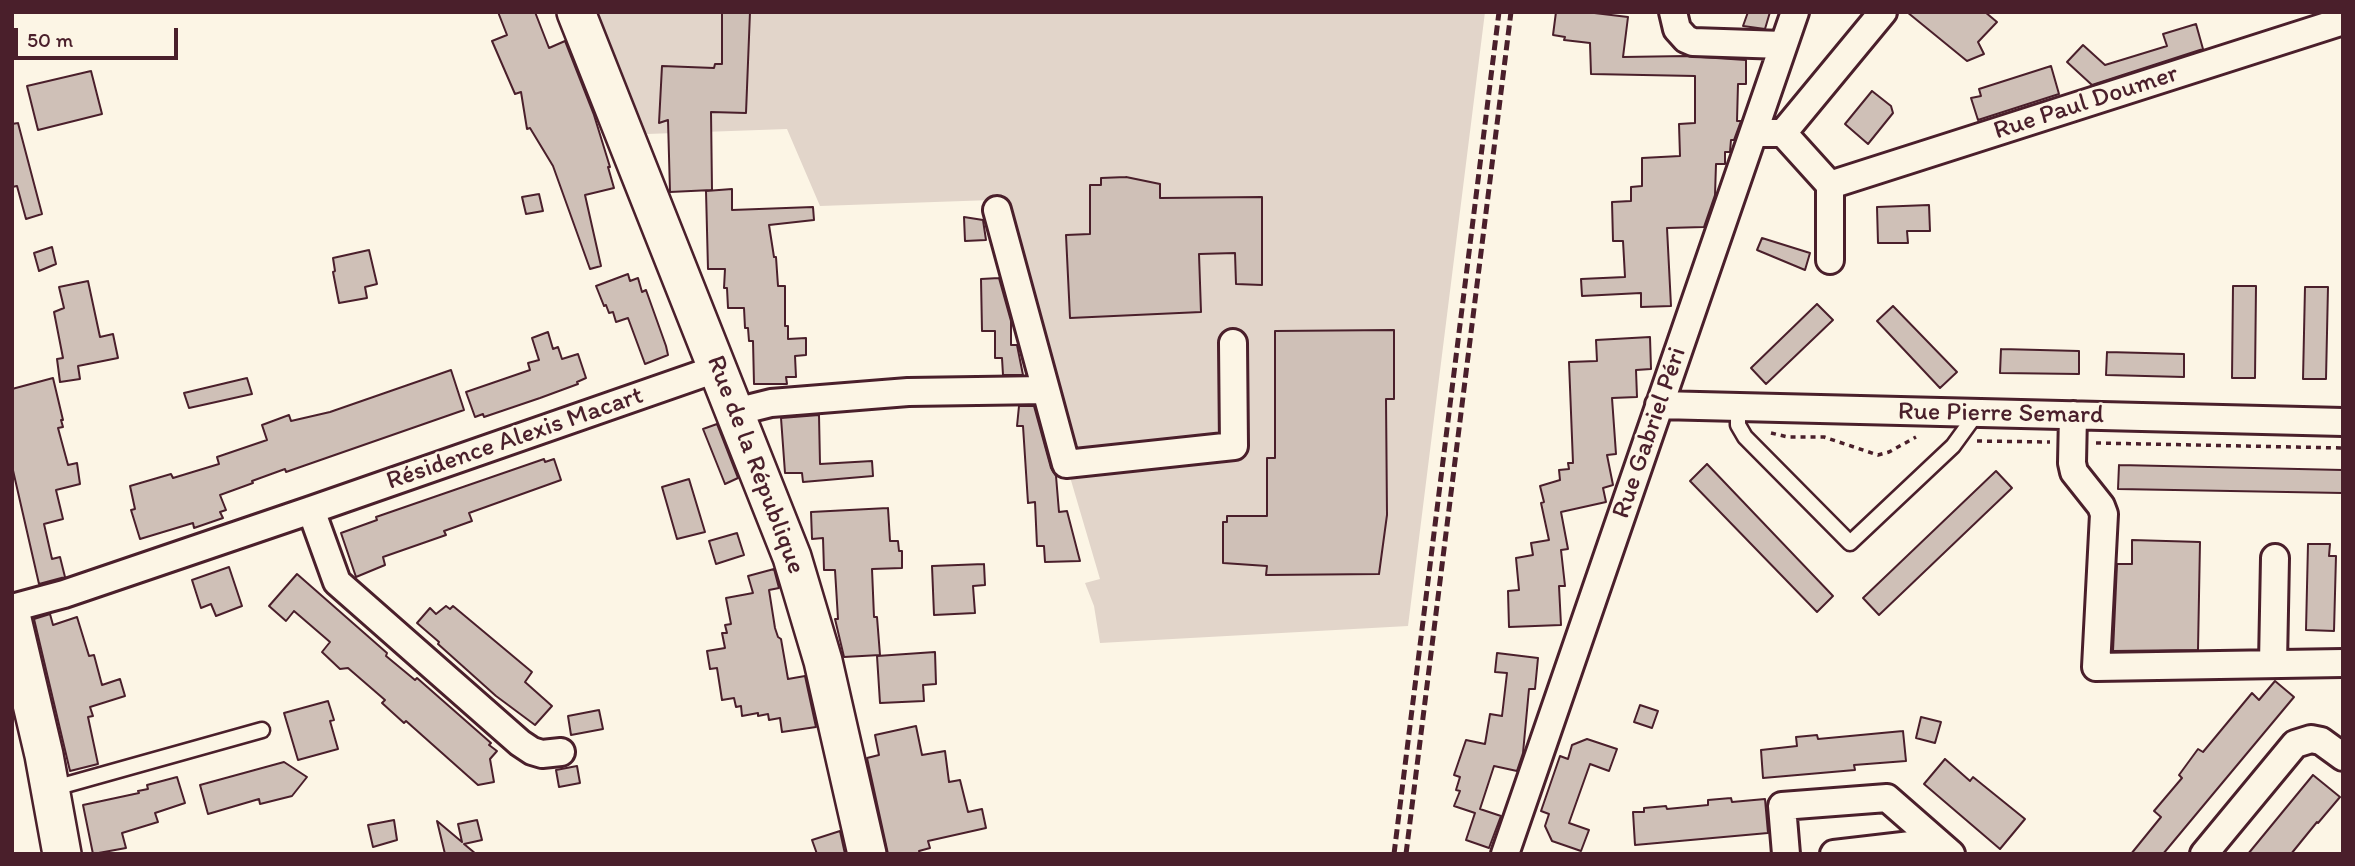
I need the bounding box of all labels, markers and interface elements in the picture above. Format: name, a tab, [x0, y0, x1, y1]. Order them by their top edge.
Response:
scale bar	[18, 14, 182, 58]
text: 50 m	[27, 27, 73, 52]
street label: Rue Paul Doumer	[1990, 58, 2182, 148]
street label: Rue Gabriel Péri	[1606, 343, 1694, 523]
street label: Rue de la République	[699, 351, 811, 579]
street label: Résidence Alexis Macart	[383, 380, 647, 498]
street label: Rue Pierre Semard	[1898, 397, 2104, 431]

